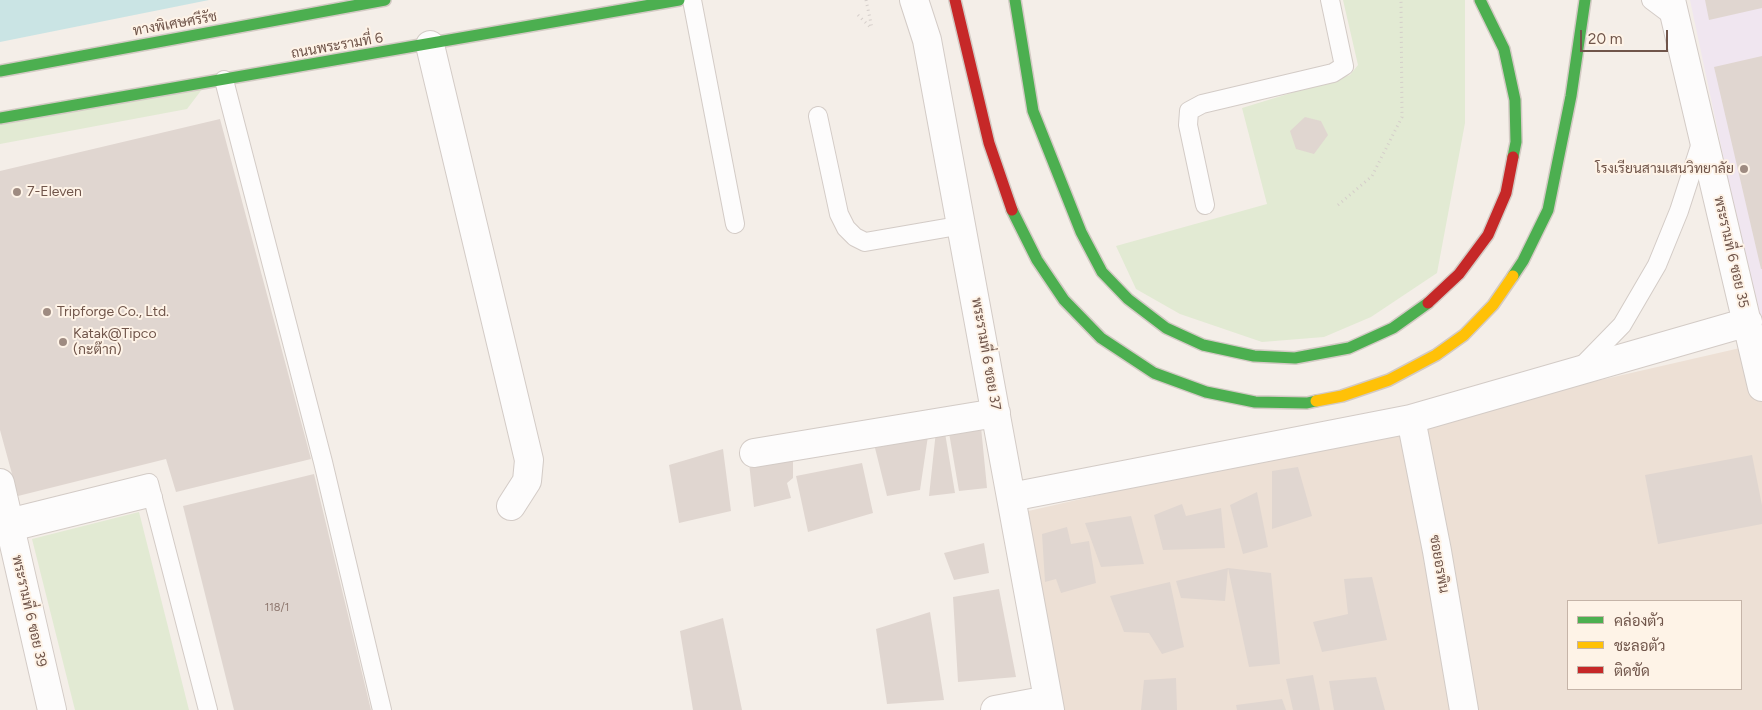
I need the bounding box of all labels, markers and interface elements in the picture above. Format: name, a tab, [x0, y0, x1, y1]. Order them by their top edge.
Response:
street label: ทางพิเศษศรีรัช	[132, 8, 218, 40]
scale bar	[1582, 20, 1670, 52]
street label: ถนนพระรามที่ 6	[290, 30, 384, 62]
text: 20 m	[1588, 30, 1622, 48]
place label: โรงเรียนสามเสนวิทยาลัย	[1595, 161, 1734, 177]
marker: โรงเรียนสามเสนวิทยาลัย	[1738, 163, 1750, 175]
place label: 7-Eleven	[27, 184, 82, 200]
marker: 7-Eleven	[11, 186, 23, 198]
street label: พระรามที่ 6 ซอย 35	[1710, 194, 1752, 310]
street label: พระรามที่ 6 ซอย 37	[968, 296, 1004, 412]
place label: Tripforge Co., Ltd.	[57, 304, 169, 320]
marker: Tripforge Co., Ltd.	[41, 306, 53, 318]
place label: Katak@Tipco (กะต๊าก)	[73, 326, 157, 358]
marker: Katak@Tipco (กะต๊าก)	[57, 336, 69, 348]
street label: ซอยอรพิน	[1426, 534, 1452, 594]
street label: พระรามที่ 6 ซอย 39	[8, 553, 50, 669]
legend	[1567, 600, 1742, 690]
house number: 118/1	[265, 601, 289, 615]
text: คล่องตัว	[1614, 612, 1664, 630]
text: ชะลอตัว	[1614, 637, 1665, 655]
text: ติดขัด	[1614, 662, 1650, 680]

